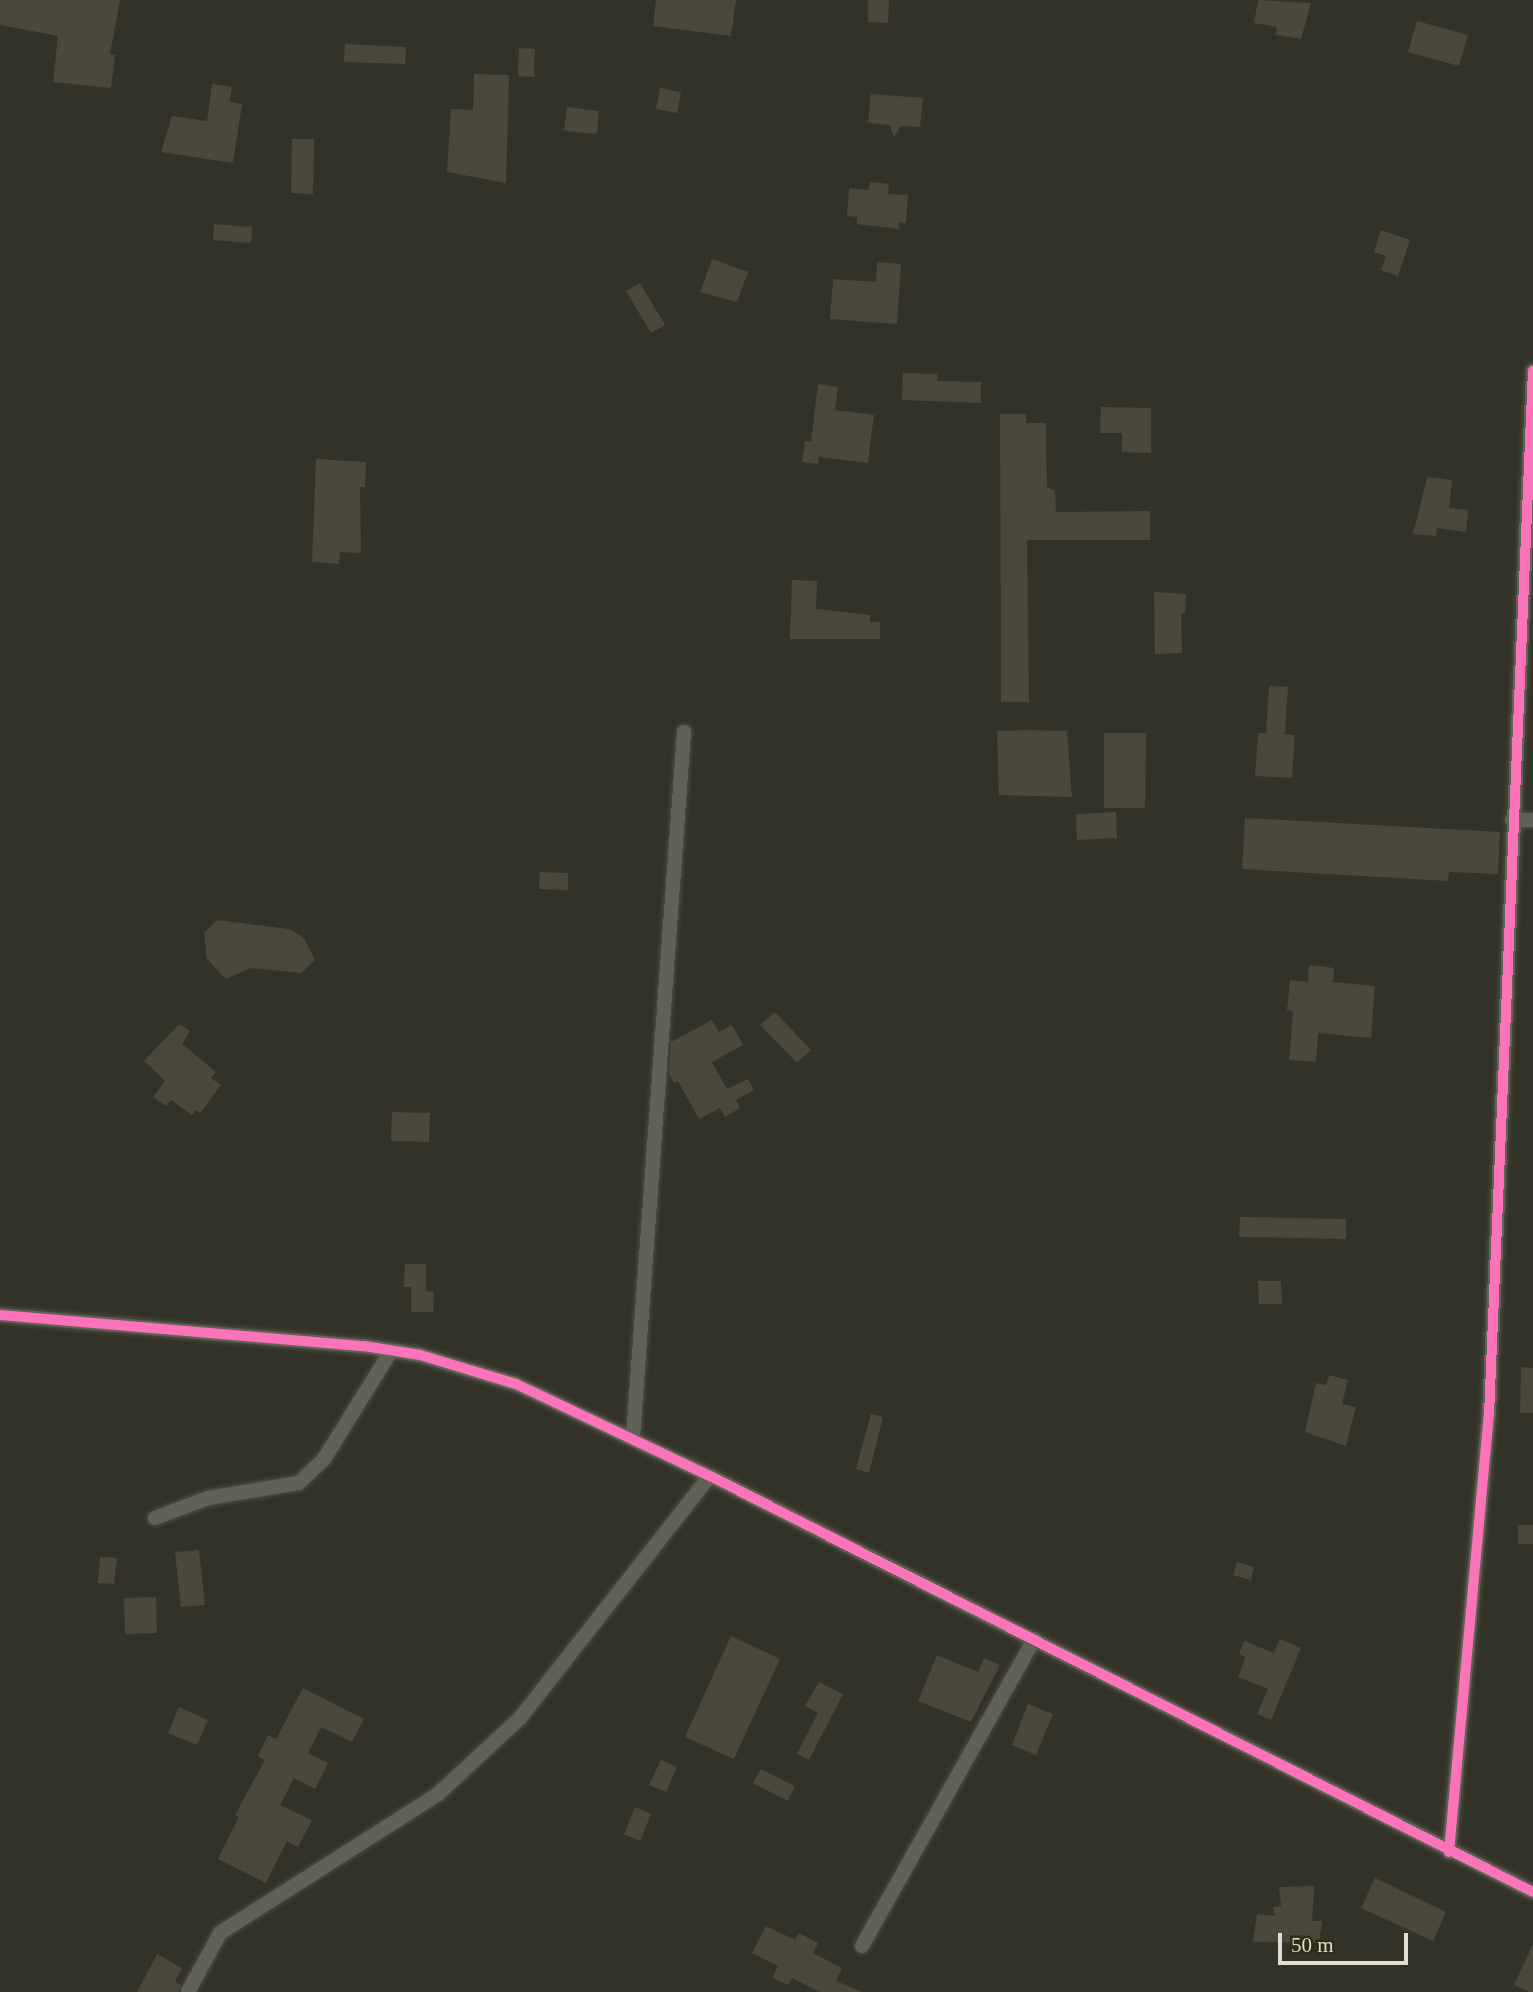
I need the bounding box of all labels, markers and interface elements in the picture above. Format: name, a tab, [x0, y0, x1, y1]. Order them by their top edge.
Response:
scale bar	[1281, 1918, 1410, 1962]
text: 50 m	[1291, 1933, 1334, 1957]

